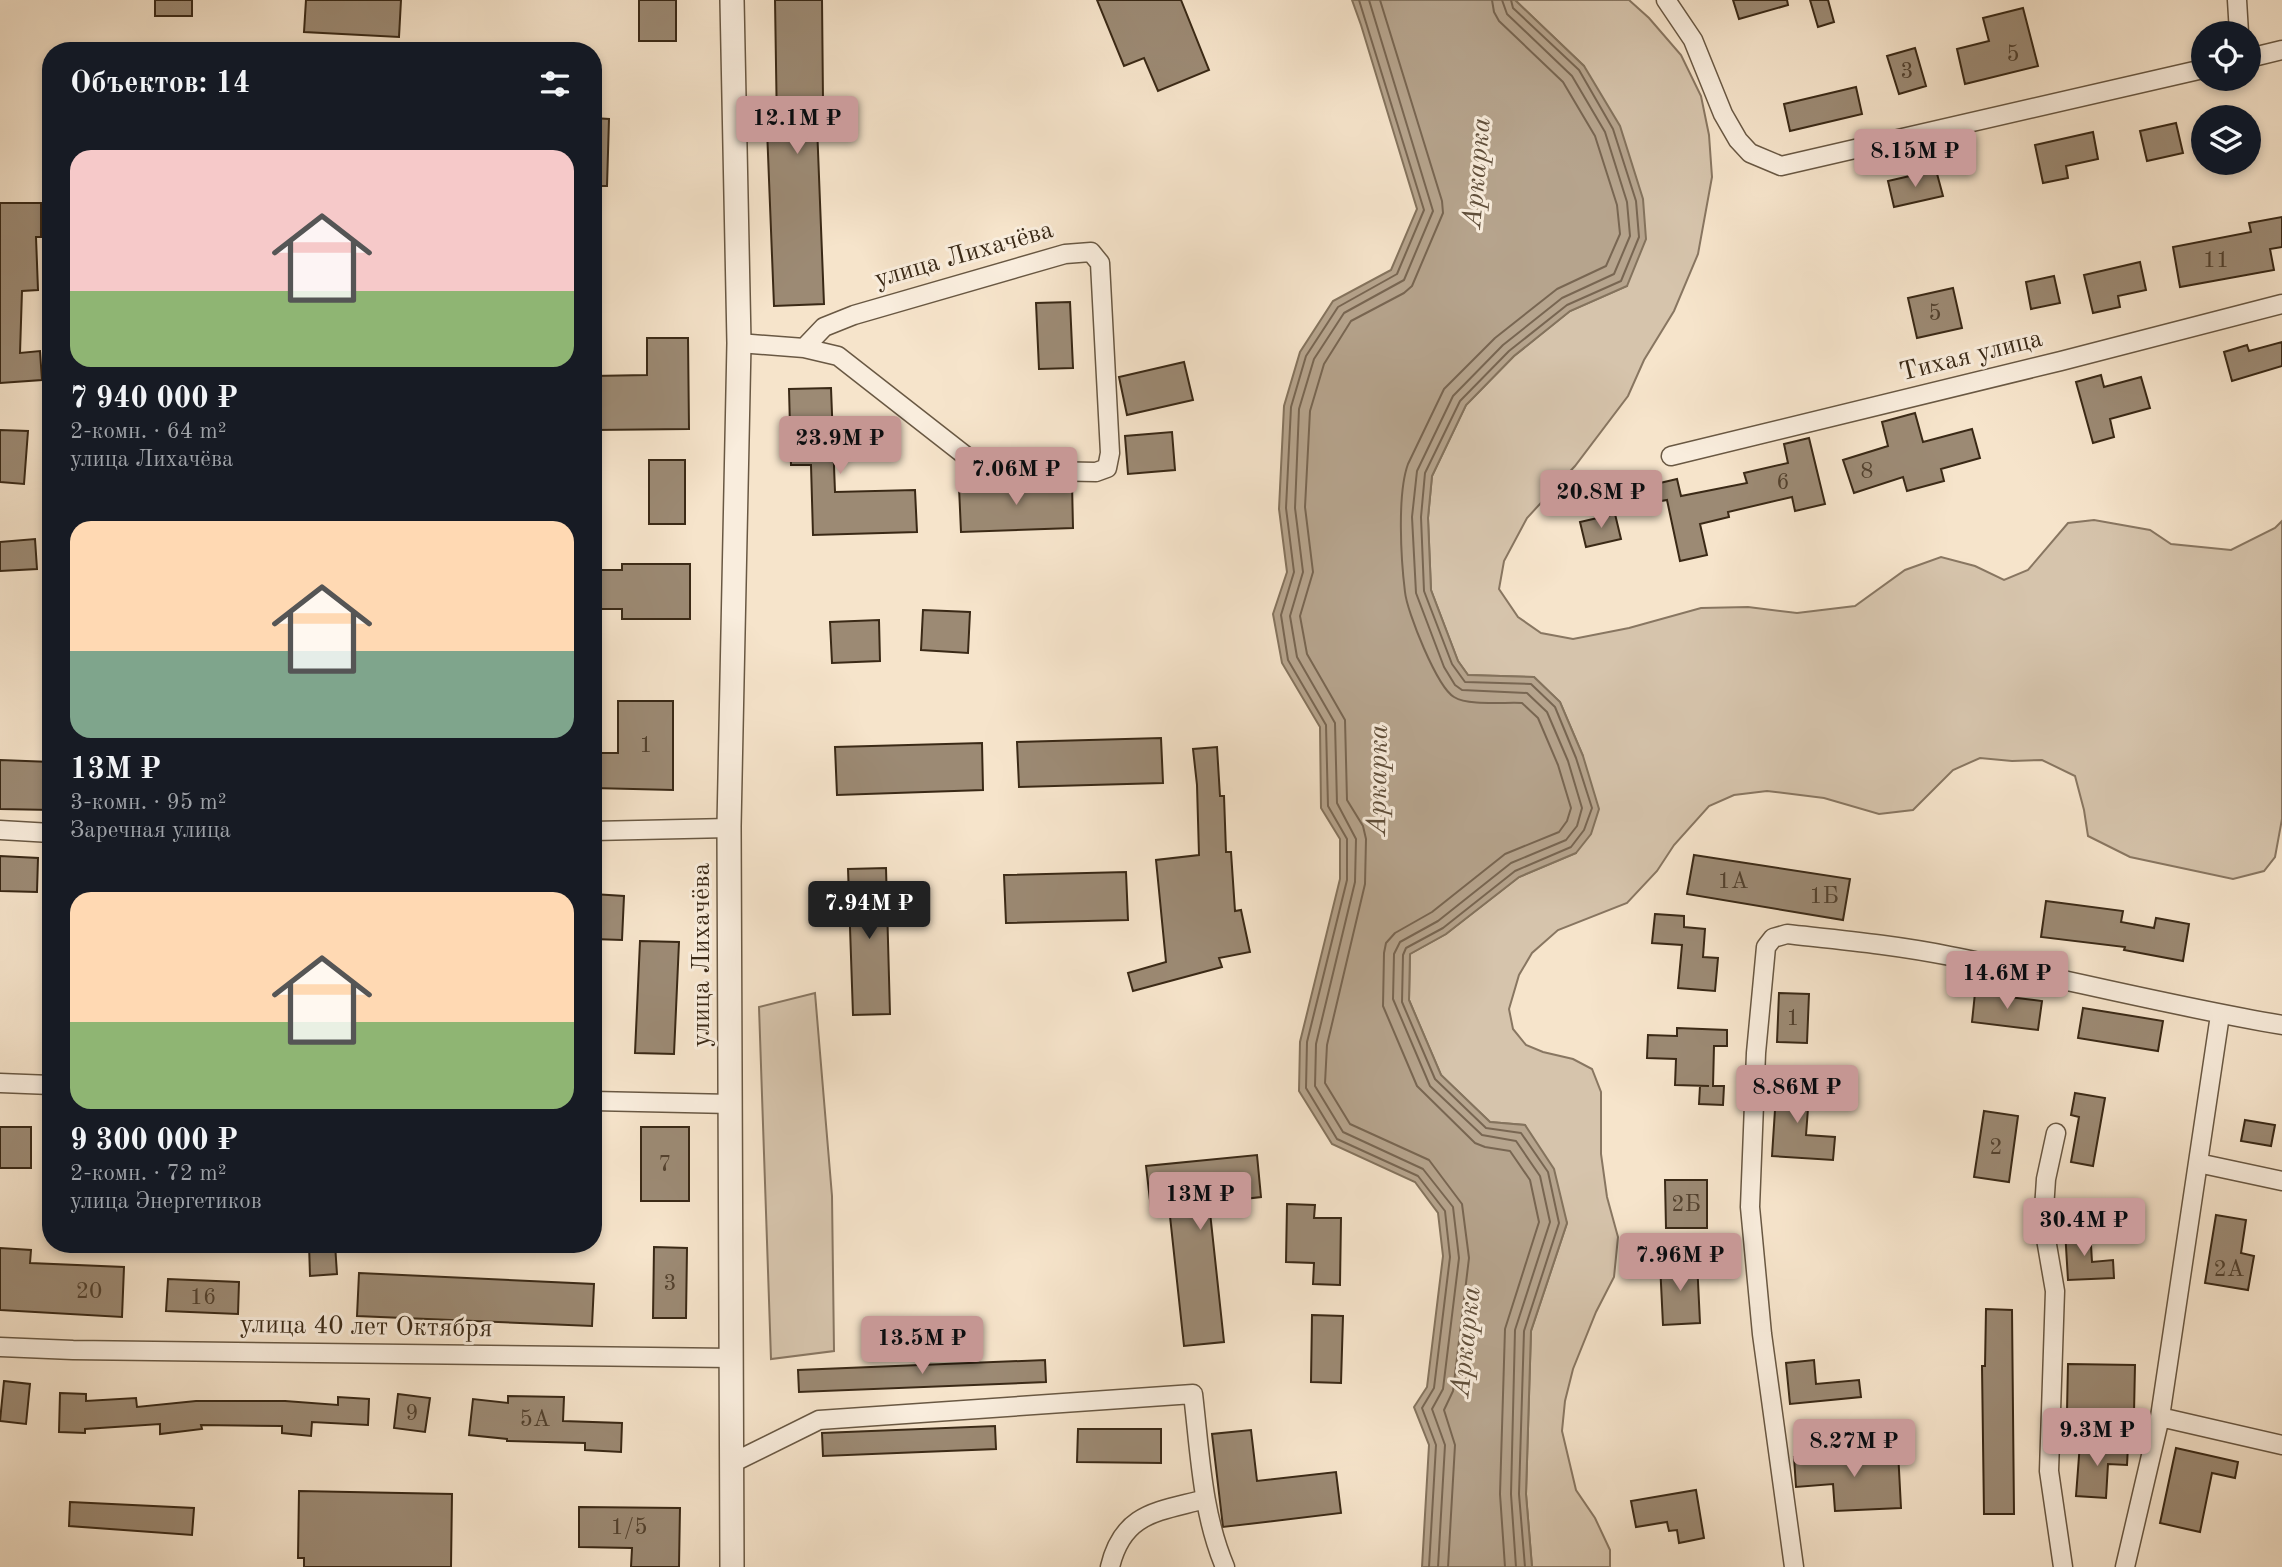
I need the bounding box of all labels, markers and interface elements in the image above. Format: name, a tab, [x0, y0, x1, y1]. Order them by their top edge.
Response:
map controls	[2191, 21, 2261, 175]
button: locate	[2191, 21, 2261, 91]
house number: 5	[2006, 43, 2020, 66]
house number: 3	[1900, 60, 1914, 83]
icon: filters	[536, 65, 574, 103]
text: Объектов: 14	[70, 69, 250, 99]
pin: 12.1M ₽	[732, 96, 862, 156]
button: layers	[2191, 105, 2261, 175]
text: 12.1M ₽	[752, 107, 842, 130]
water label: Аркарка	[1459, 116, 1497, 232]
pin: 8.15M ₽	[1850, 130, 1980, 189]
text: 8.15M ₽	[1870, 140, 1960, 163]
icon: home	[259, 195, 385, 321]
street label: улица Лихачёва	[872, 217, 1056, 293]
house number: 11	[2203, 249, 2229, 272]
house number: 5	[1928, 302, 1942, 325]
street label: Тихая улица	[1897, 326, 2045, 386]
text: 7 940 000 ₽	[70, 384, 238, 414]
pin: 23.9M ₽	[775, 416, 905, 476]
text: 2-комн. · 64 m²	[70, 420, 227, 443]
text: 23.9M ₽	[795, 427, 885, 450]
text: улица Лихачёва	[70, 448, 233, 471]
pin: 7.06M ₽	[951, 448, 1081, 507]
text: 7.06M ₽	[971, 458, 1061, 481]
house number: 8	[1860, 460, 1874, 483]
pin: 20.8M ₽	[1536, 470, 1666, 530]
house number: 6	[1776, 471, 1790, 494]
text: 20.8M ₽	[1556, 481, 1646, 504]
icon: home	[259, 566, 385, 692]
water label: Аркарка	[1364, 724, 1394, 838]
house number: 1	[639, 734, 653, 757]
text: 13M ₽	[70, 755, 161, 785]
text: 3-комн. · 95 m²	[70, 791, 227, 814]
text: Заречная улица	[70, 819, 231, 842]
street label: улица Лихачёва	[689, 863, 715, 1047]
house number: 1А	[1718, 870, 1749, 893]
pin: 7.94M ₽	[804, 881, 934, 941]
house number: 1Б	[1809, 885, 1839, 908]
text: 7.94M ₽	[824, 892, 914, 915]
icon: home	[259, 937, 385, 1063]
pin: 14.6M ₽	[1942, 951, 2072, 1011]
text: 14.6M ₽	[1962, 962, 2052, 985]
house number: 1	[1786, 1007, 1800, 1030]
pin: 8.86M ₽	[1732, 1066, 1862, 1125]
text: 8.86M ₽	[1752, 1076, 1842, 1099]
text: 9 300 000 ₽	[70, 1126, 238, 1156]
house number: 2	[1989, 1136, 2003, 1159]
house number: 7	[658, 1153, 672, 1176]
text: 2-комн. · 72 m²	[70, 1162, 227, 1185]
pin: 13M ₽	[1151, 1172, 1249, 1232]
text: 13M ₽	[1165, 1183, 1235, 1206]
text: улица Энергетиков	[70, 1190, 262, 1213]
house number: 2Б	[1671, 1193, 1701, 1216]
pin: 30.4M ₽	[2019, 1198, 2149, 1258]
text: 30.4M ₽	[2039, 1209, 2129, 1232]
pin: 7.96M ₽	[1615, 1234, 1745, 1293]
text: 7.96M ₽	[1635, 1244, 1725, 1267]
house number: 2А	[2214, 1258, 2245, 1281]
house number: 3	[663, 1272, 677, 1295]
house number: 20	[76, 1280, 102, 1303]
water label: Аркарка	[1447, 1285, 1487, 1401]
house number: 16	[190, 1286, 216, 1309]
street label: улица 40 лет Октября	[239, 1312, 493, 1342]
pin: 13.5M ₽	[857, 1316, 987, 1376]
text: 13.5M ₽	[877, 1327, 967, 1350]
house number: 9	[405, 1402, 419, 1425]
house number: 5А	[520, 1408, 551, 1431]
pin: 9.3M ₽	[2040, 1408, 2154, 1468]
text: 9.3M ₽	[2059, 1419, 2135, 1442]
pin: 8.27M ₽	[1789, 1420, 1919, 1479]
text: 8.27M ₽	[1809, 1430, 1899, 1453]
house number: 1/5	[610, 1516, 648, 1539]

